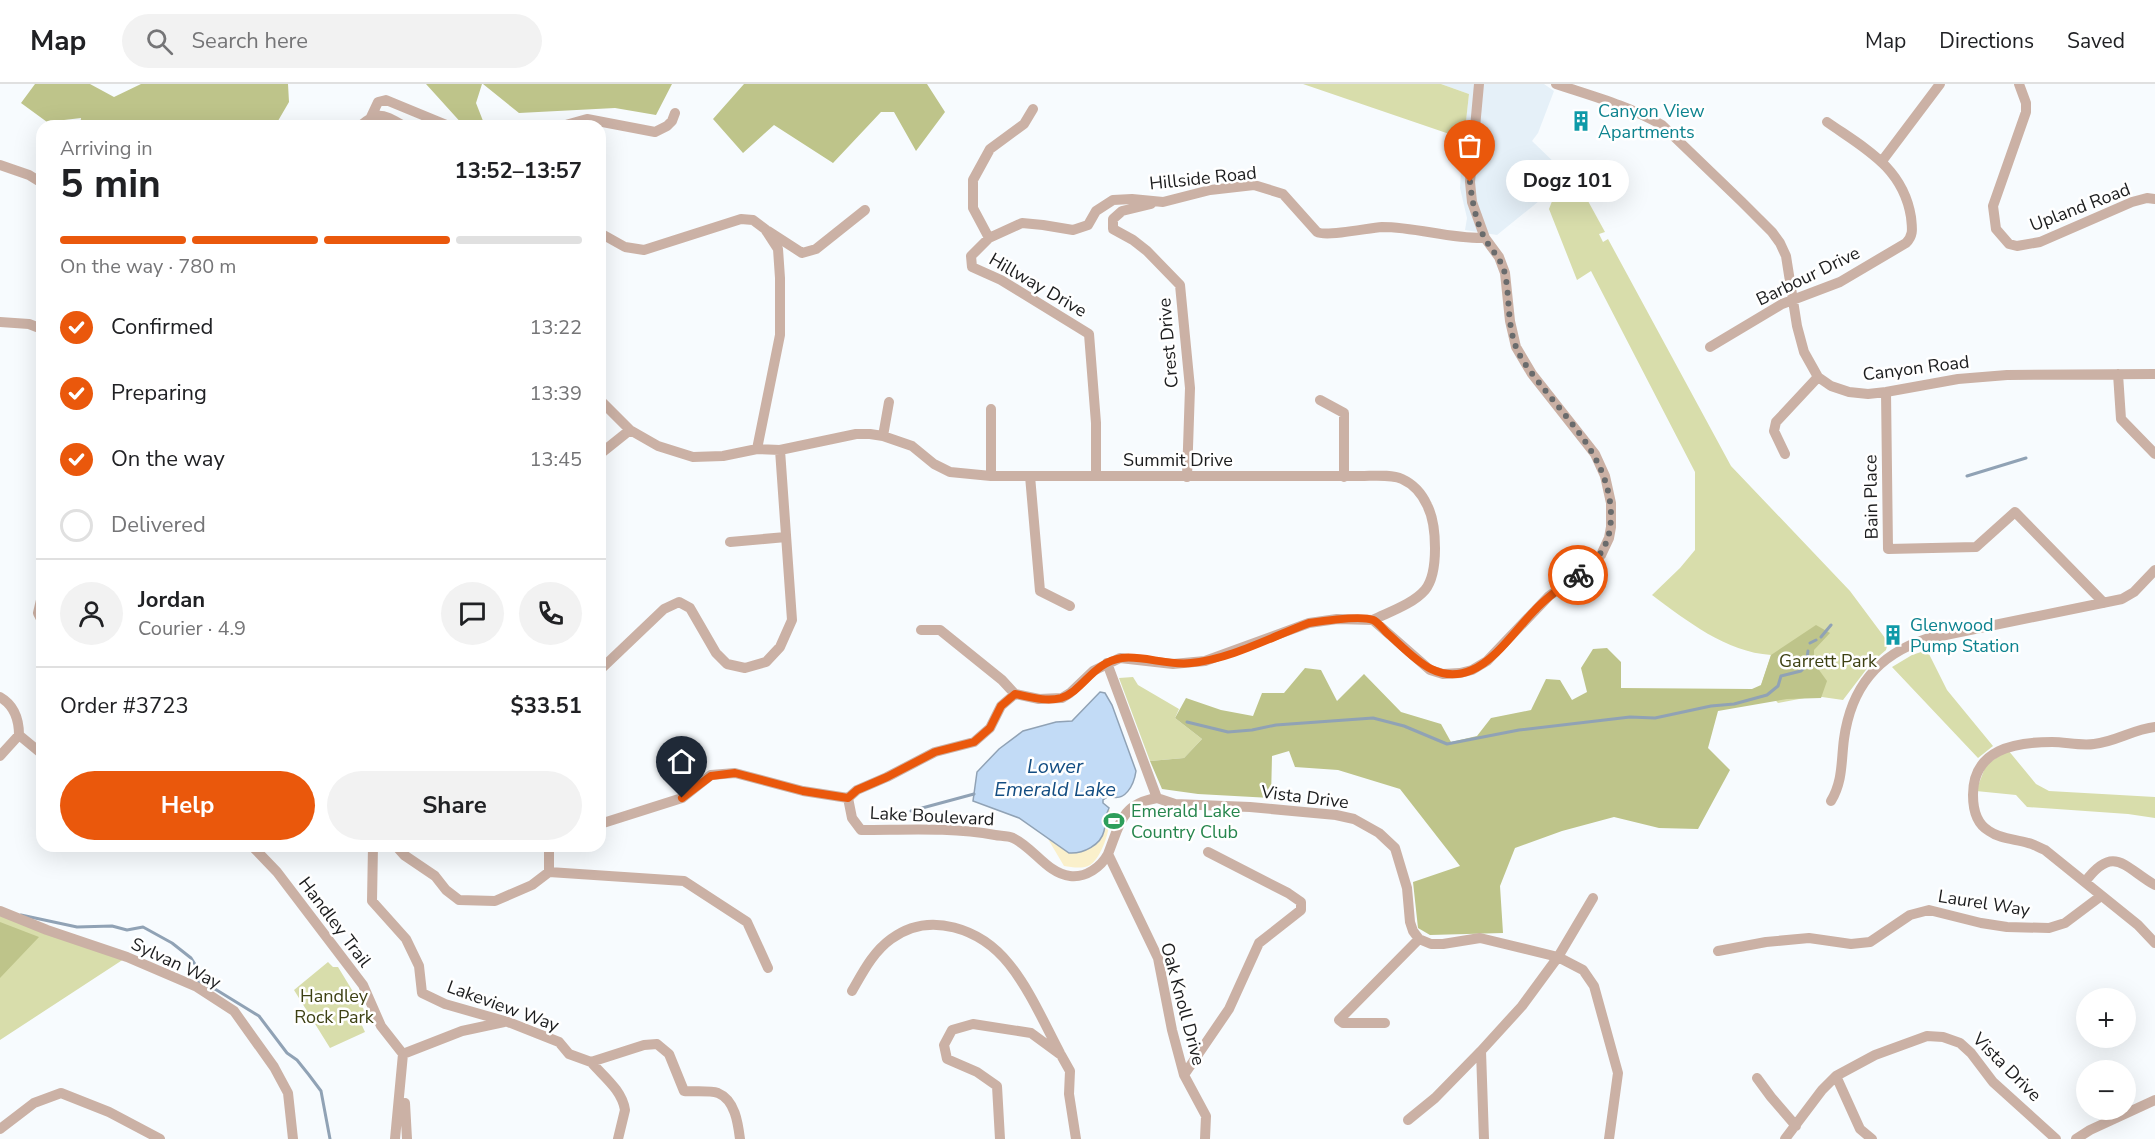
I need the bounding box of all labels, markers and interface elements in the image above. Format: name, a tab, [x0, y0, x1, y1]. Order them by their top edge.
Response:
search box	[122, 14, 542, 68]
text: Map	[30, 22, 86, 60]
icon: search	[143, 25, 176, 58]
text: Search here	[191, 26, 308, 56]
text: Map	[1865, 27, 1906, 55]
text: Directions	[1939, 27, 2034, 55]
text: Saved	[2067, 27, 2125, 55]
place label: Canyon View Apartments	[1598, 99, 1705, 144]
building icon: Canyon View Apartments	[1569, 109, 1593, 133]
pin	[1444, 120, 1495, 182]
icon: bag	[1453, 129, 1486, 162]
text: Arriving in	[60, 135, 153, 162]
text: 13:52–13:57	[454, 156, 582, 186]
text: 5 min	[60, 158, 161, 211]
street label: Hillside Road	[1148, 160, 1258, 196]
callout: Dogz 101	[1506, 161, 1629, 203]
text: Dogz 101	[1523, 167, 1612, 194]
street label: Upland Road	[2026, 177, 2134, 237]
street label: Barbour Drive	[1752, 241, 1864, 311]
street label: Hillway Drive	[985, 247, 1091, 323]
text: On the way · 780 m	[60, 253, 236, 280]
street label: Crest Drive	[1152, 297, 1184, 389]
icon: check	[60, 311, 93, 344]
text: Confirmed	[111, 312, 213, 342]
text: 13:22	[529, 314, 582, 341]
street label: Canyon Road	[1861, 350, 1971, 386]
icon: check	[60, 377, 93, 410]
text: Preparing	[111, 378, 207, 408]
text: 13:39	[529, 380, 582, 407]
icon: check	[60, 443, 93, 476]
text: On the way	[111, 444, 225, 474]
text: 13:45	[529, 446, 582, 473]
street label: Summit Drive	[1123, 448, 1233, 472]
street label: Bain Place	[1858, 454, 1884, 540]
text: Delivered	[111, 510, 206, 540]
courier	[1548, 545, 1608, 605]
icon: bike	[1562, 559, 1595, 592]
button: person	[60, 582, 123, 645]
button: chat	[441, 582, 504, 645]
button: phone	[519, 582, 582, 645]
text: Jordan	[138, 585, 205, 615]
place label: Glenwood Pump Station	[1910, 613, 2020, 658]
text: Courier · 4.9	[138, 615, 246, 642]
building icon: Glenwood Pump Station	[1881, 623, 1905, 647]
park label: Garrett Park	[1779, 649, 1878, 673]
text: Order #3723	[60, 691, 189, 721]
text: $33.51	[511, 691, 582, 721]
pin	[656, 736, 707, 798]
icon: home	[665, 745, 698, 778]
water label: Lower Emerald Lake	[994, 753, 1116, 803]
button: Help	[60, 771, 315, 840]
button: Share	[327, 771, 582, 840]
street label: Vista Drive	[1259, 780, 1350, 814]
place label: Emerald Lake Country Club	[1131, 799, 1240, 844]
street label: Lake Boulevard	[869, 801, 995, 831]
sports icon: Emerald Lake Country Club	[1102, 809, 1126, 833]
street label: Handley Trail	[293, 872, 377, 973]
street label: Laurel Way	[1936, 884, 2032, 922]
street label: Sylvan Way	[127, 932, 225, 995]
street label: Oak Knoll Drive	[1155, 940, 1211, 1068]
street label: Lakeview Way	[444, 975, 563, 1038]
park label: Handley Rock Park	[294, 984, 375, 1029]
map controls	[2076, 988, 2136, 1120]
button: +	[2076, 988, 2136, 1048]
street label: Vista Drive	[1967, 1027, 2047, 1107]
button: −	[2076, 1060, 2136, 1120]

